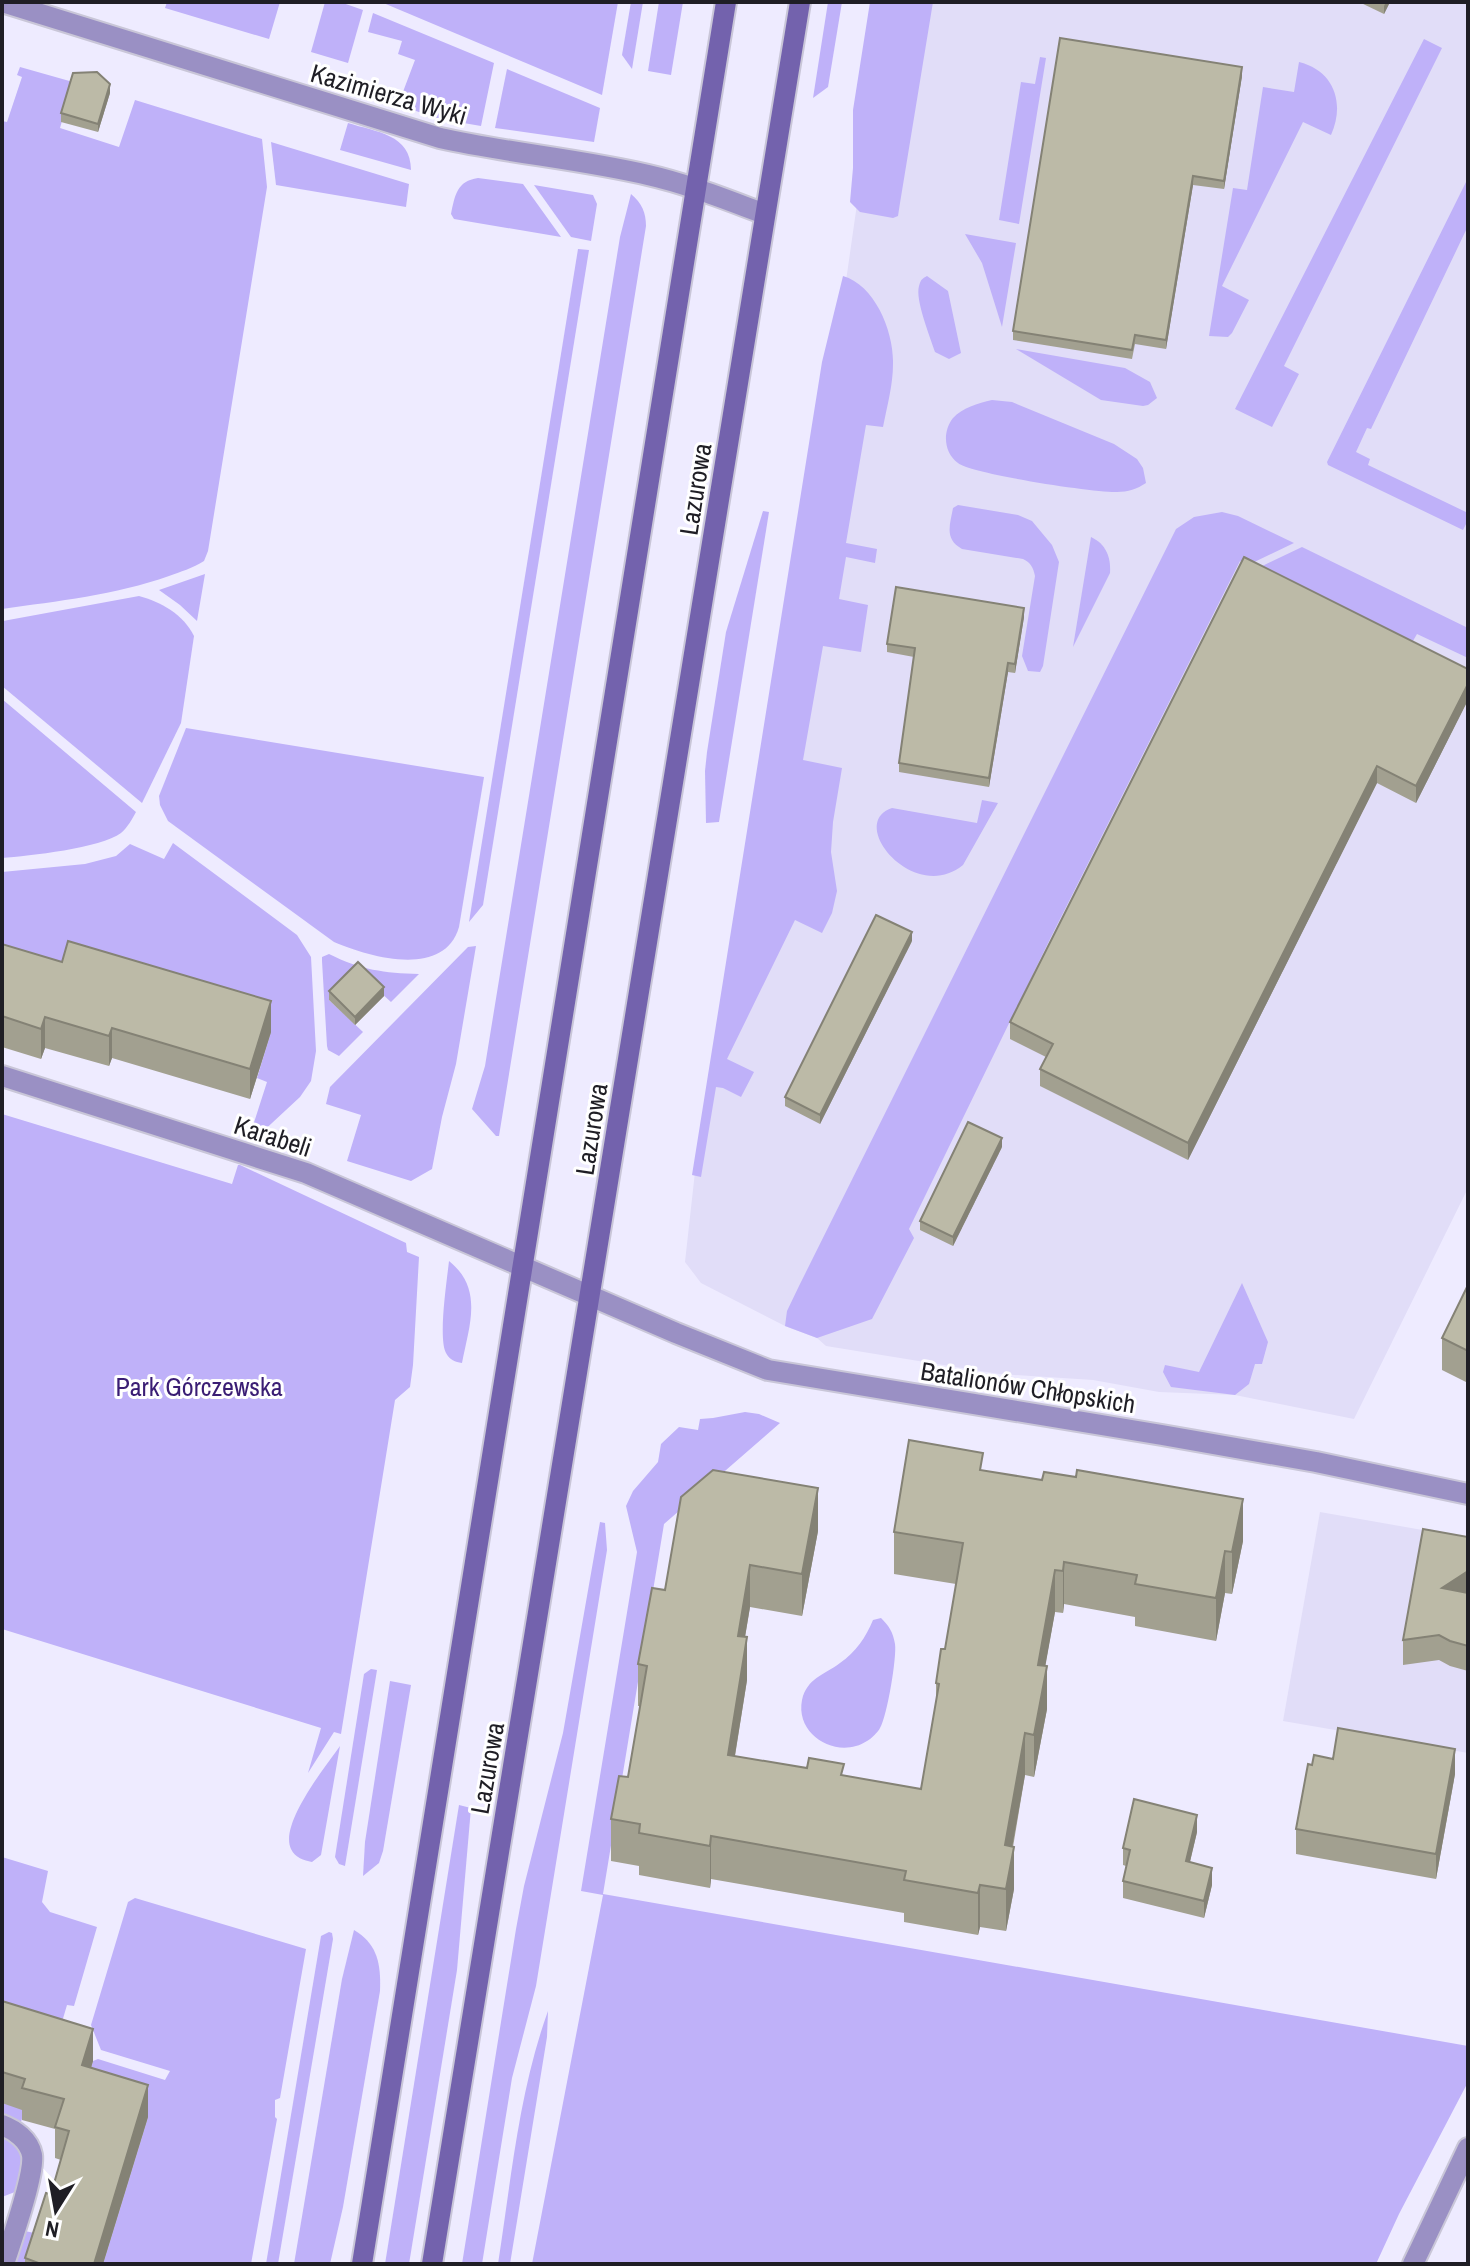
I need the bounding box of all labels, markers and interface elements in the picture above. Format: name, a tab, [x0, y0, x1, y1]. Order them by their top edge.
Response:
street label: Kazimierza Wyki	[307, 55, 471, 133]
street label: Lazurowa	[670, 440, 720, 537]
street label: Lazurowa	[566, 1080, 616, 1177]
street label: Karabeli	[230, 1107, 316, 1165]
street label: Batalionów Chłopskich	[918, 1353, 1138, 1421]
park label: Park Górczewska	[115, 1369, 283, 1404]
street label: Lazurowa	[462, 1719, 512, 1817]
north arrow	[16, 2170, 96, 2250]
text: N	[43, 2214, 61, 2246]

